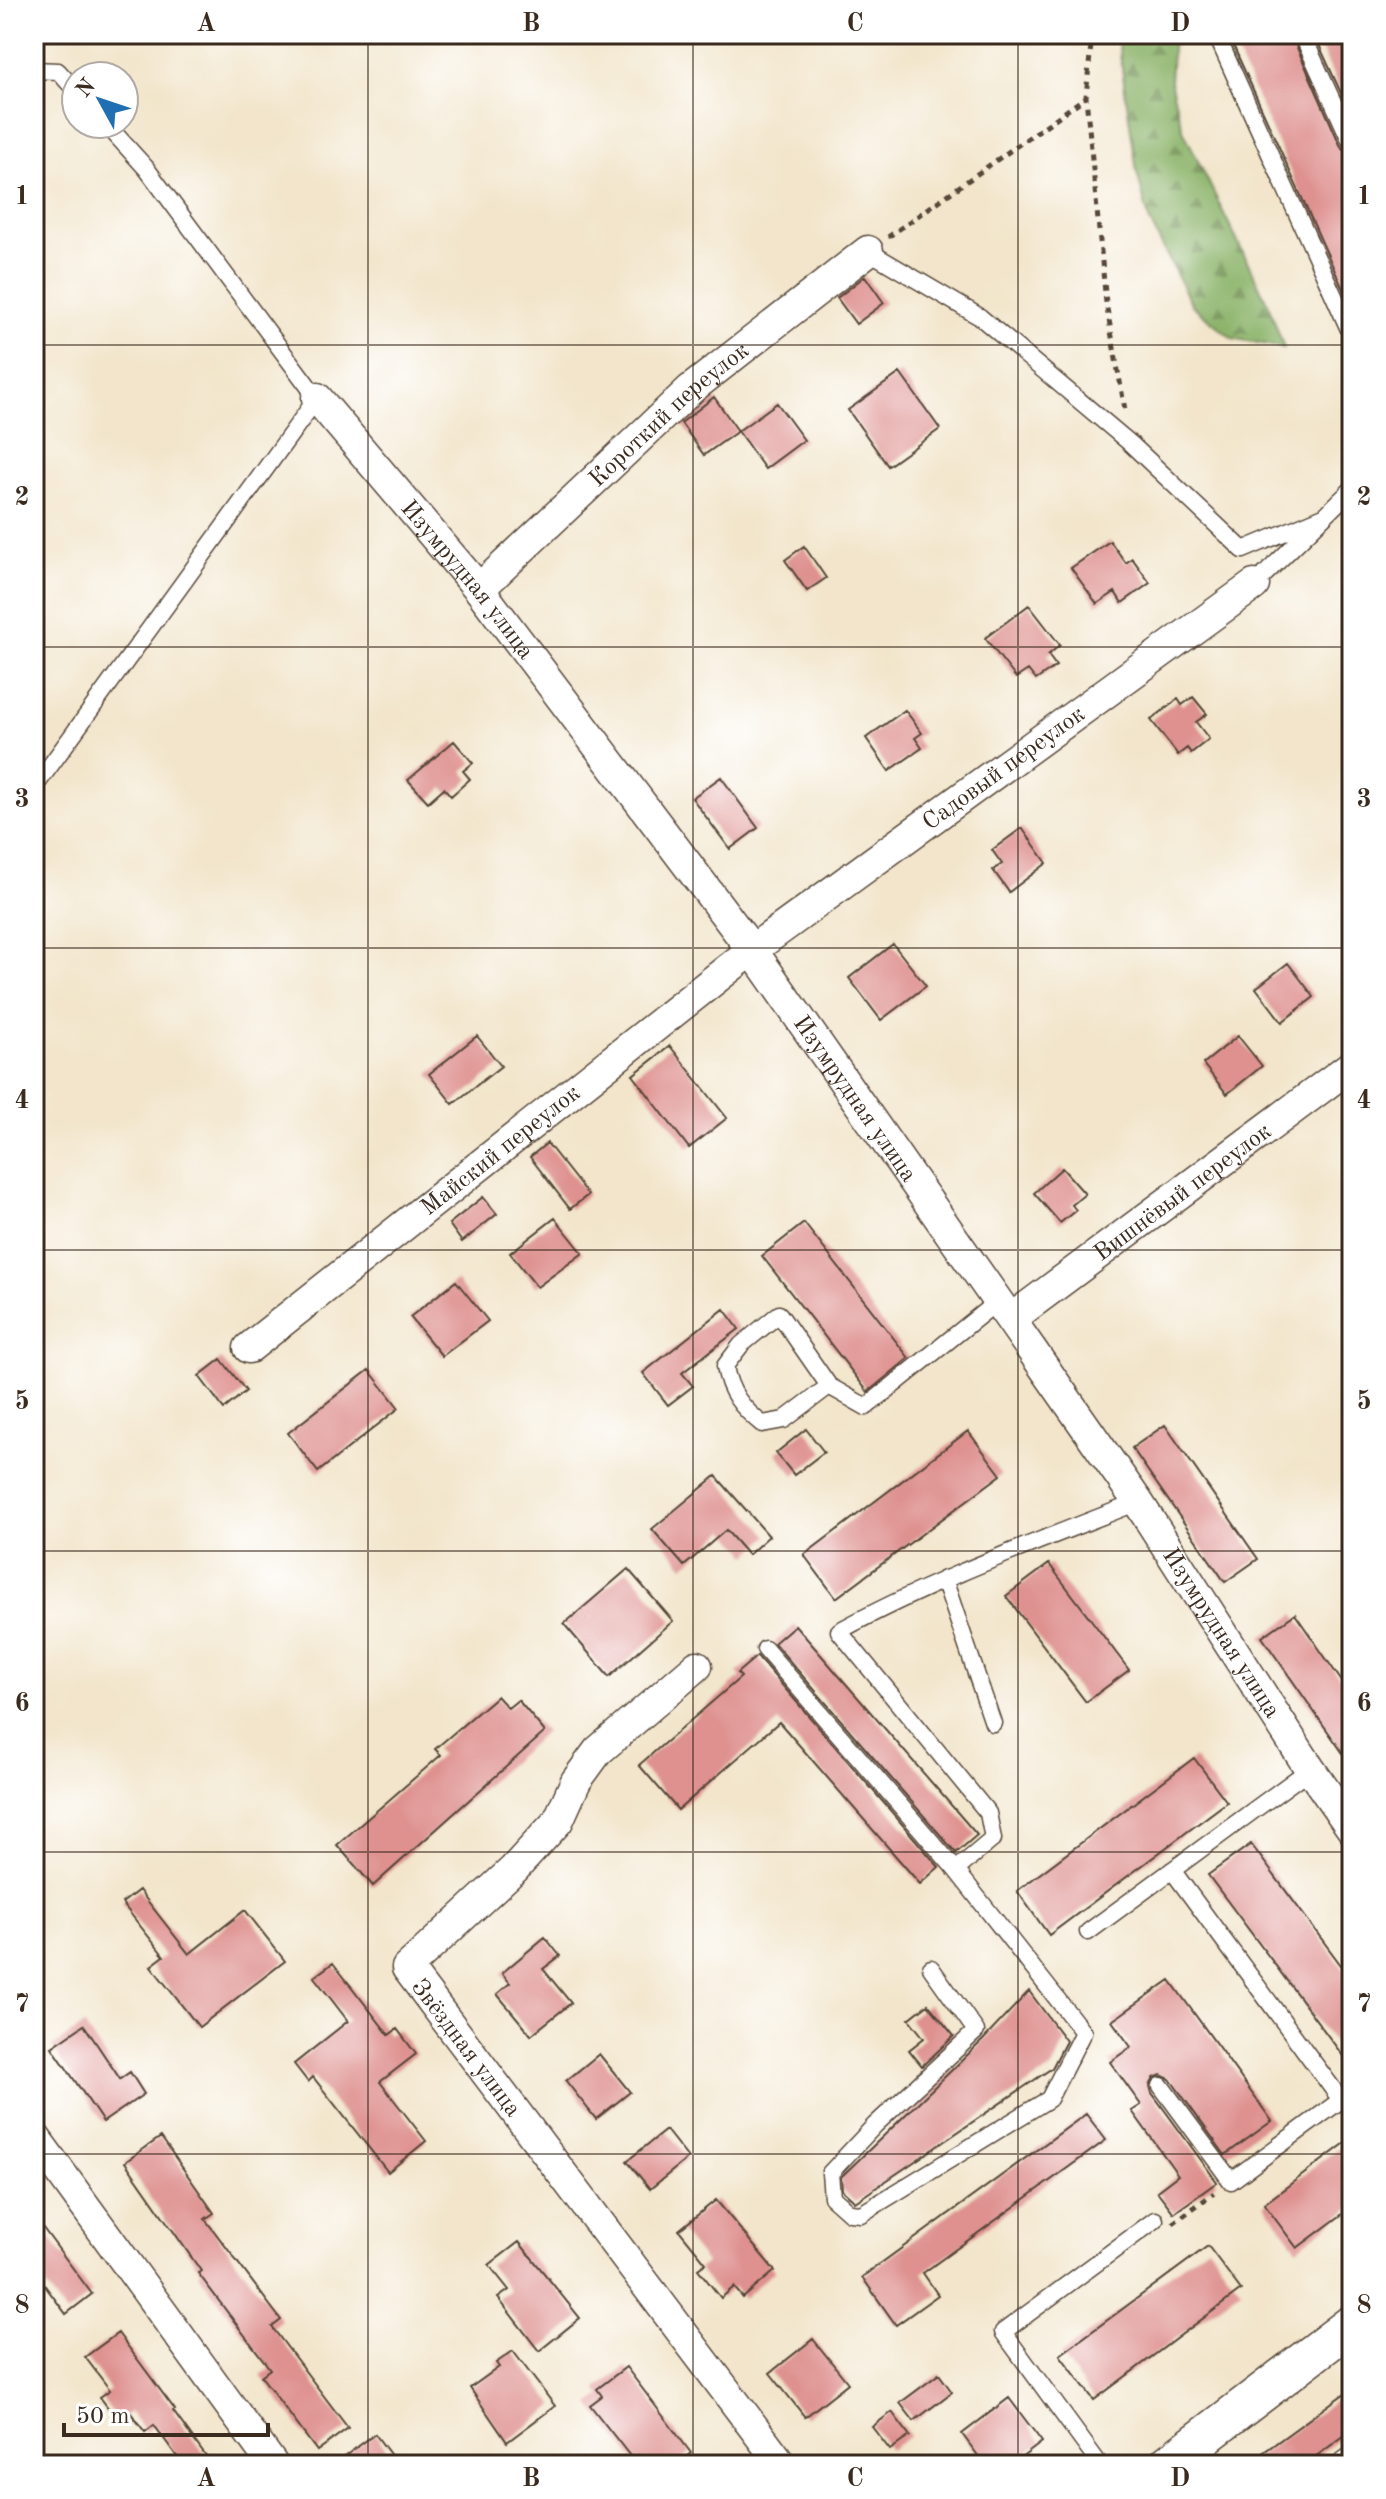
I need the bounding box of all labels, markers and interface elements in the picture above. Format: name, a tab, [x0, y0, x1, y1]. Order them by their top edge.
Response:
text: A	[196, 11, 216, 37]
text: B	[522, 11, 540, 37]
text: C	[846, 11, 864, 37]
text: D	[1170, 11, 1190, 37]
north arrow	[60, 60, 140, 140]
text: N	[72, 75, 100, 102]
text: 1	[14, 184, 30, 210]
text: 1	[1356, 184, 1372, 210]
street label: Короткий переулок	[585, 339, 754, 492]
text: 2	[14, 485, 30, 511]
text: 2	[1356, 485, 1372, 511]
street label: Изумрудная улица	[395, 497, 538, 664]
street label: Садовый переулок	[919, 702, 1090, 836]
text: 3	[14, 787, 30, 813]
text: 3	[1356, 787, 1372, 813]
street label: Изумрудная улица	[788, 1012, 920, 1187]
street label: Майский переулок	[417, 1081, 585, 1221]
text: 4	[14, 1088, 30, 1114]
text: 4	[1356, 1088, 1372, 1114]
street label: Вишнёвый переулок	[1090, 1119, 1276, 1267]
text: 5	[14, 1389, 30, 1415]
text: 5	[1356, 1389, 1372, 1415]
street label: Изумрудная улица	[1157, 1545, 1284, 1723]
text: 6	[14, 1691, 30, 1717]
text: 6	[1356, 1691, 1372, 1717]
street label: Звёздная улица	[406, 1975, 525, 2122]
text: 7	[14, 1992, 30, 2018]
text: 7	[1356, 1992, 1372, 2018]
text: 8	[14, 2293, 30, 2319]
text: 8	[1356, 2293, 1372, 2319]
scale bar	[64, 2387, 268, 2437]
text: 50 m	[76, 2405, 130, 2429]
text: A	[196, 2466, 216, 2492]
text: B	[522, 2466, 540, 2492]
text: C	[846, 2466, 864, 2492]
text: D	[1170, 2466, 1190, 2492]

